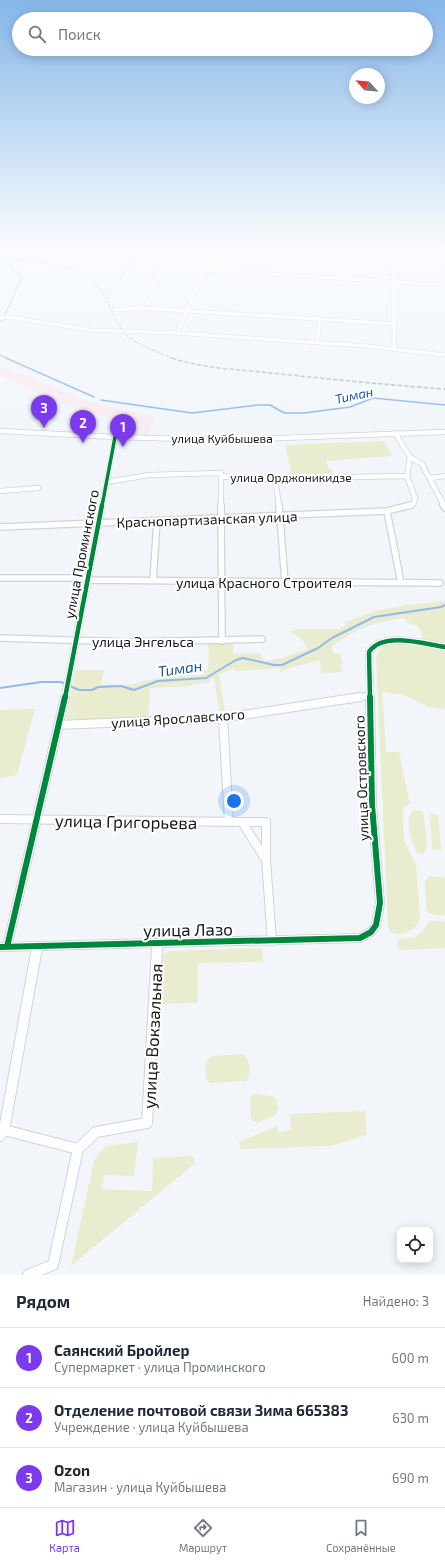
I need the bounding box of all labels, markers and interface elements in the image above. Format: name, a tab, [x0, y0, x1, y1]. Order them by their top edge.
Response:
search box	[12, 12, 433, 56]
icon: search	[26, 23, 48, 45]
text: Поиск	[58, 25, 101, 43]
north arrow	[349, 68, 385, 104]
water label: Тиман	[333, 383, 375, 407]
pin: 3	[31, 395, 57, 428]
pin: 2	[70, 410, 96, 443]
pin: 1	[110, 414, 136, 447]
street label: улица Куйбышева	[171, 431, 273, 446]
street label: улица Орджоникидзе	[230, 470, 352, 485]
street label: улица Проминского	[60, 488, 102, 620]
street label: Краснопартизанская улица	[116, 507, 298, 531]
street label: улица Красного Строителя	[176, 574, 352, 591]
street label: улица Энгельса	[92, 633, 194, 650]
water label: Тиман	[157, 656, 203, 680]
street label: улица Ярославского	[111, 705, 245, 731]
street label: улица Островского	[350, 715, 372, 841]
your location	[224, 791, 244, 811]
street label: улица Григорьева	[55, 810, 197, 833]
street label: улица Лазо	[143, 918, 233, 941]
street label: улица Вокзальная	[138, 963, 167, 1109]
map controls	[397, 1227, 433, 1263]
button: locate	[397, 1227, 433, 1263]
text: Рядом	[16, 1291, 70, 1311]
text: Найдено: 3	[363, 1293, 429, 1309]
text: Саянский Бройлер	[54, 1341, 189, 1359]
text: 1	[26, 1350, 32, 1366]
text: 600 m	[392, 1350, 429, 1366]
text: Супермаркет · улица Проминского	[54, 1359, 266, 1375]
text: Отделение почтовой связи Зима 665383	[54, 1401, 348, 1419]
text: 2	[25, 1410, 33, 1426]
text: 630 m	[392, 1410, 429, 1426]
text: Учреждение · улица Куйбышева	[54, 1419, 249, 1435]
text: Ozon	[54, 1461, 90, 1479]
text: 3	[25, 1470, 33, 1486]
text: 690 m	[392, 1470, 429, 1486]
text: Магазин · улица Куйбышева	[54, 1479, 226, 1495]
tab: Карта	[49, 1517, 80, 1554]
tab: Маршрут	[179, 1517, 227, 1554]
tab: Сохранённые	[326, 1517, 396, 1554]

